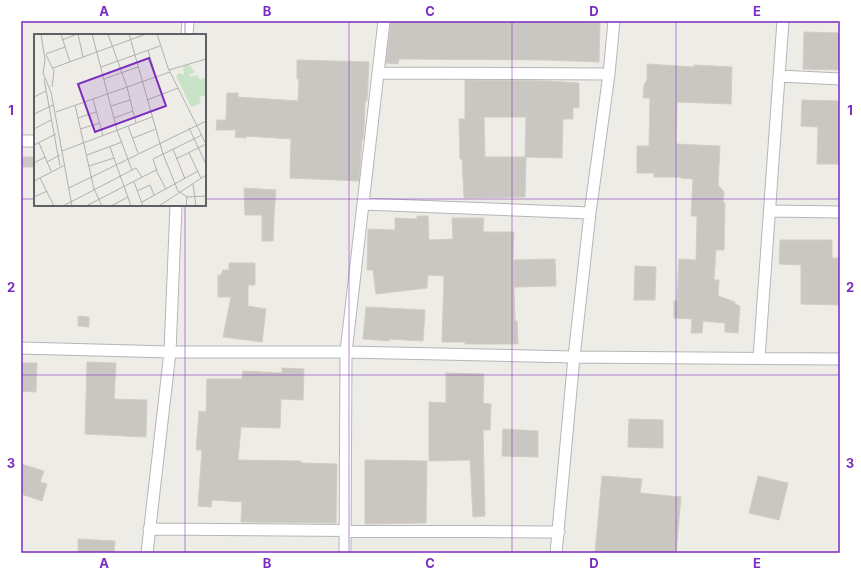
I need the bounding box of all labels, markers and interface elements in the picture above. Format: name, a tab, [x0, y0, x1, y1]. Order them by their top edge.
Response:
text: A	[99, 3, 109, 19]
text: B	[263, 3, 272, 19]
text: C	[425, 3, 435, 19]
text: D	[589, 3, 599, 19]
text: E	[753, 3, 761, 19]
inset map	[34, 34, 206, 206]
text: 1	[8, 102, 14, 118]
text: 1	[847, 102, 853, 118]
text: 2	[7, 279, 15, 295]
text: 2	[846, 279, 854, 295]
text: 3	[7, 455, 15, 471]
text: 3	[846, 455, 854, 471]
text: A	[99, 555, 109, 571]
text: B	[263, 555, 272, 571]
text: C	[425, 555, 435, 571]
text: D	[589, 555, 599, 571]
text: E	[753, 555, 761, 571]

